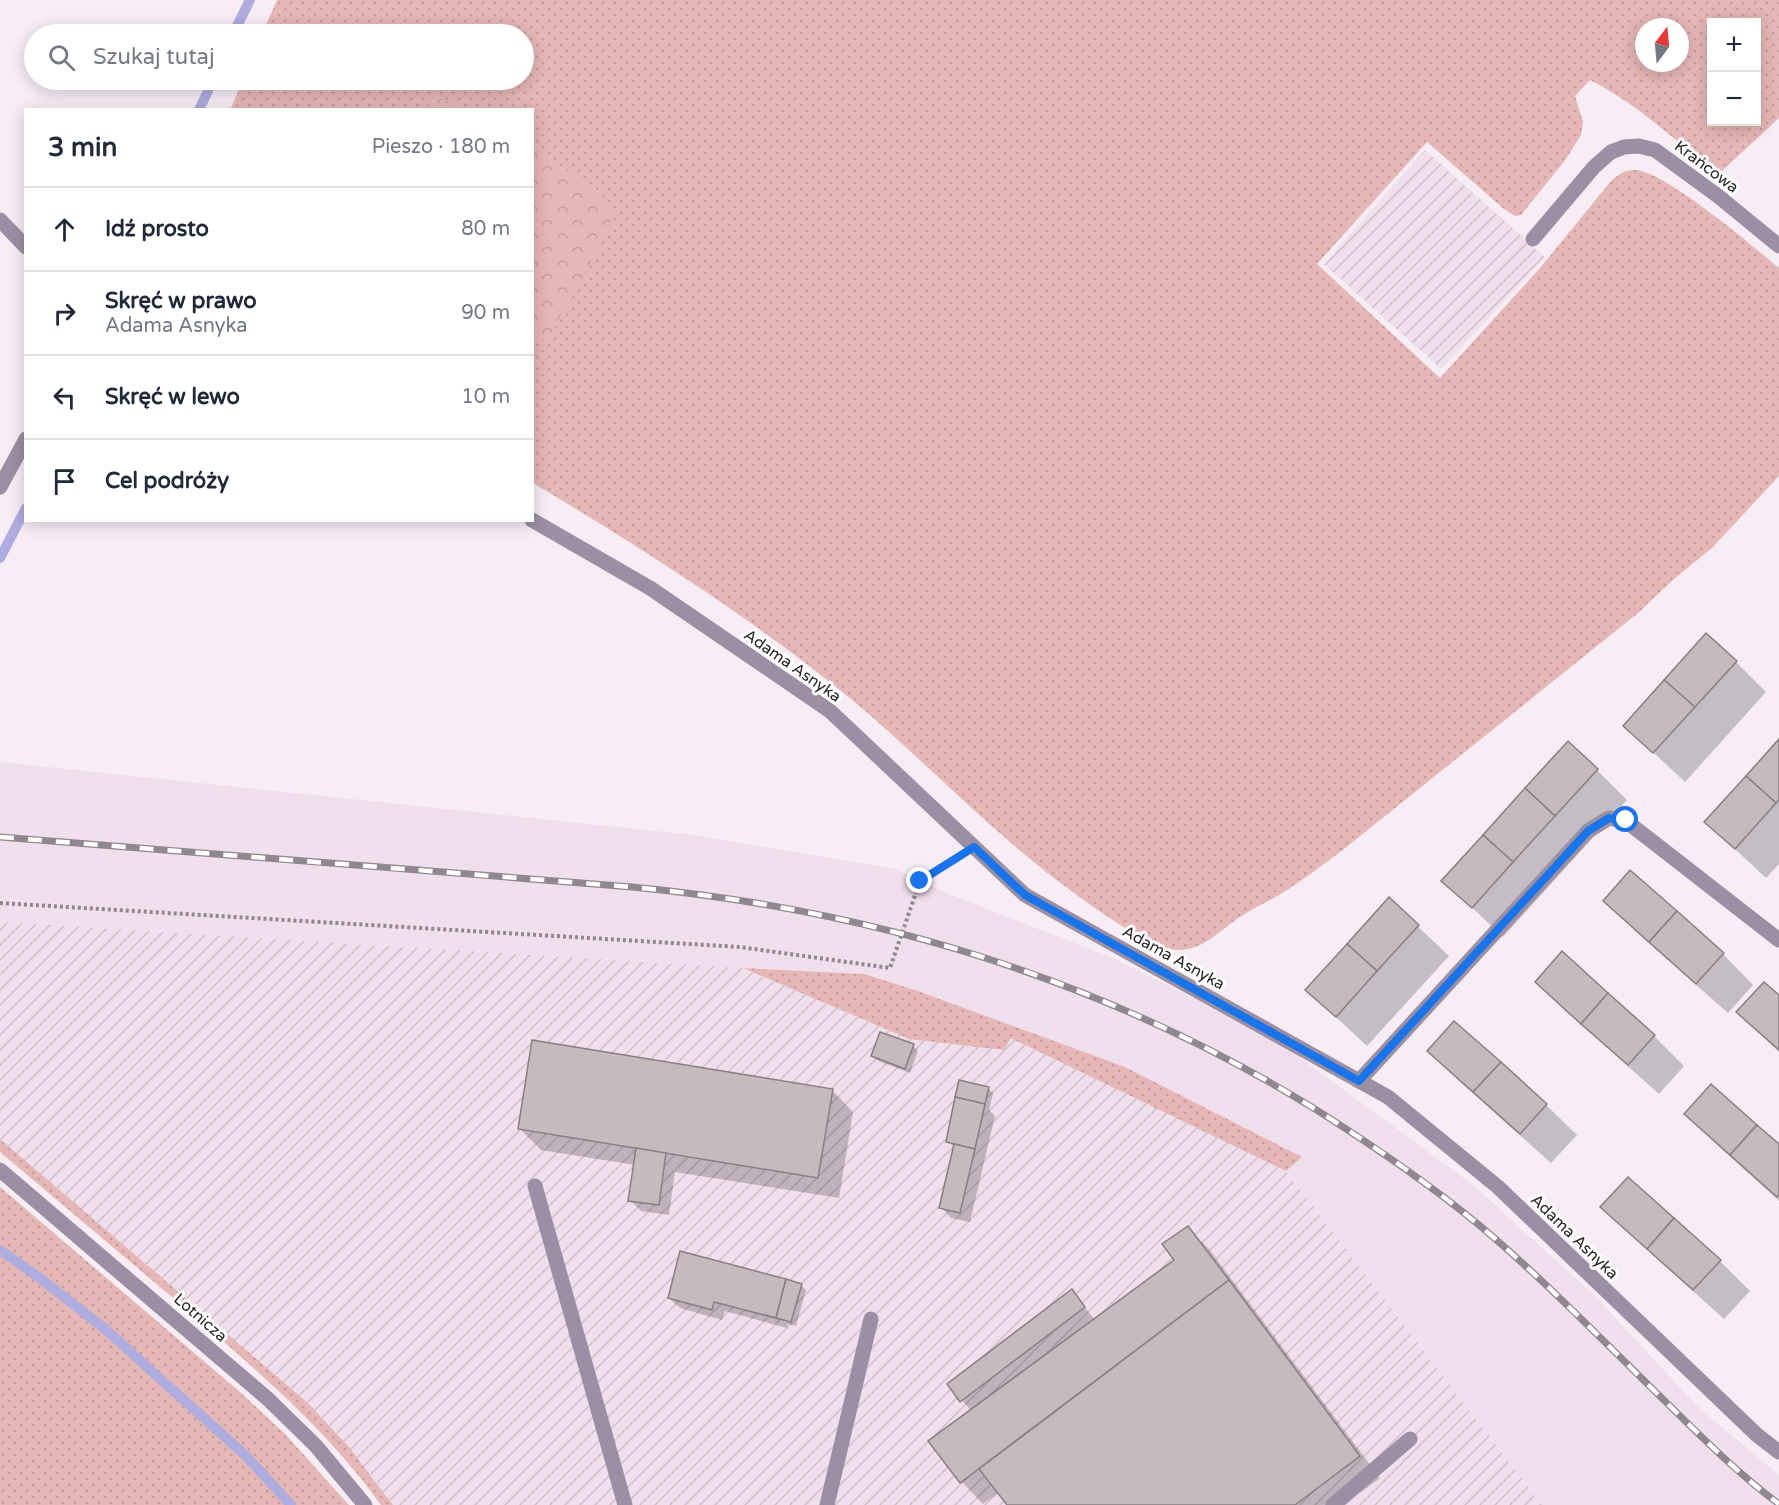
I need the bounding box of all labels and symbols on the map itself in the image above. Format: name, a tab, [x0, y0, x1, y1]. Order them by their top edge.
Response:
north arrow	[1635, 18, 1689, 72]
street label: Krańcowa	[1670, 136, 1742, 197]
street label: Adama Asnyka	[740, 625, 845, 707]
route start	[1612, 806, 1638, 832]
route end	[906, 867, 932, 893]
street label: Adama Asnyka	[1119, 921, 1228, 994]
street label: Adama Asnyka	[1526, 1190, 1622, 1284]
street label: Lotnicza	[170, 1289, 231, 1346]

